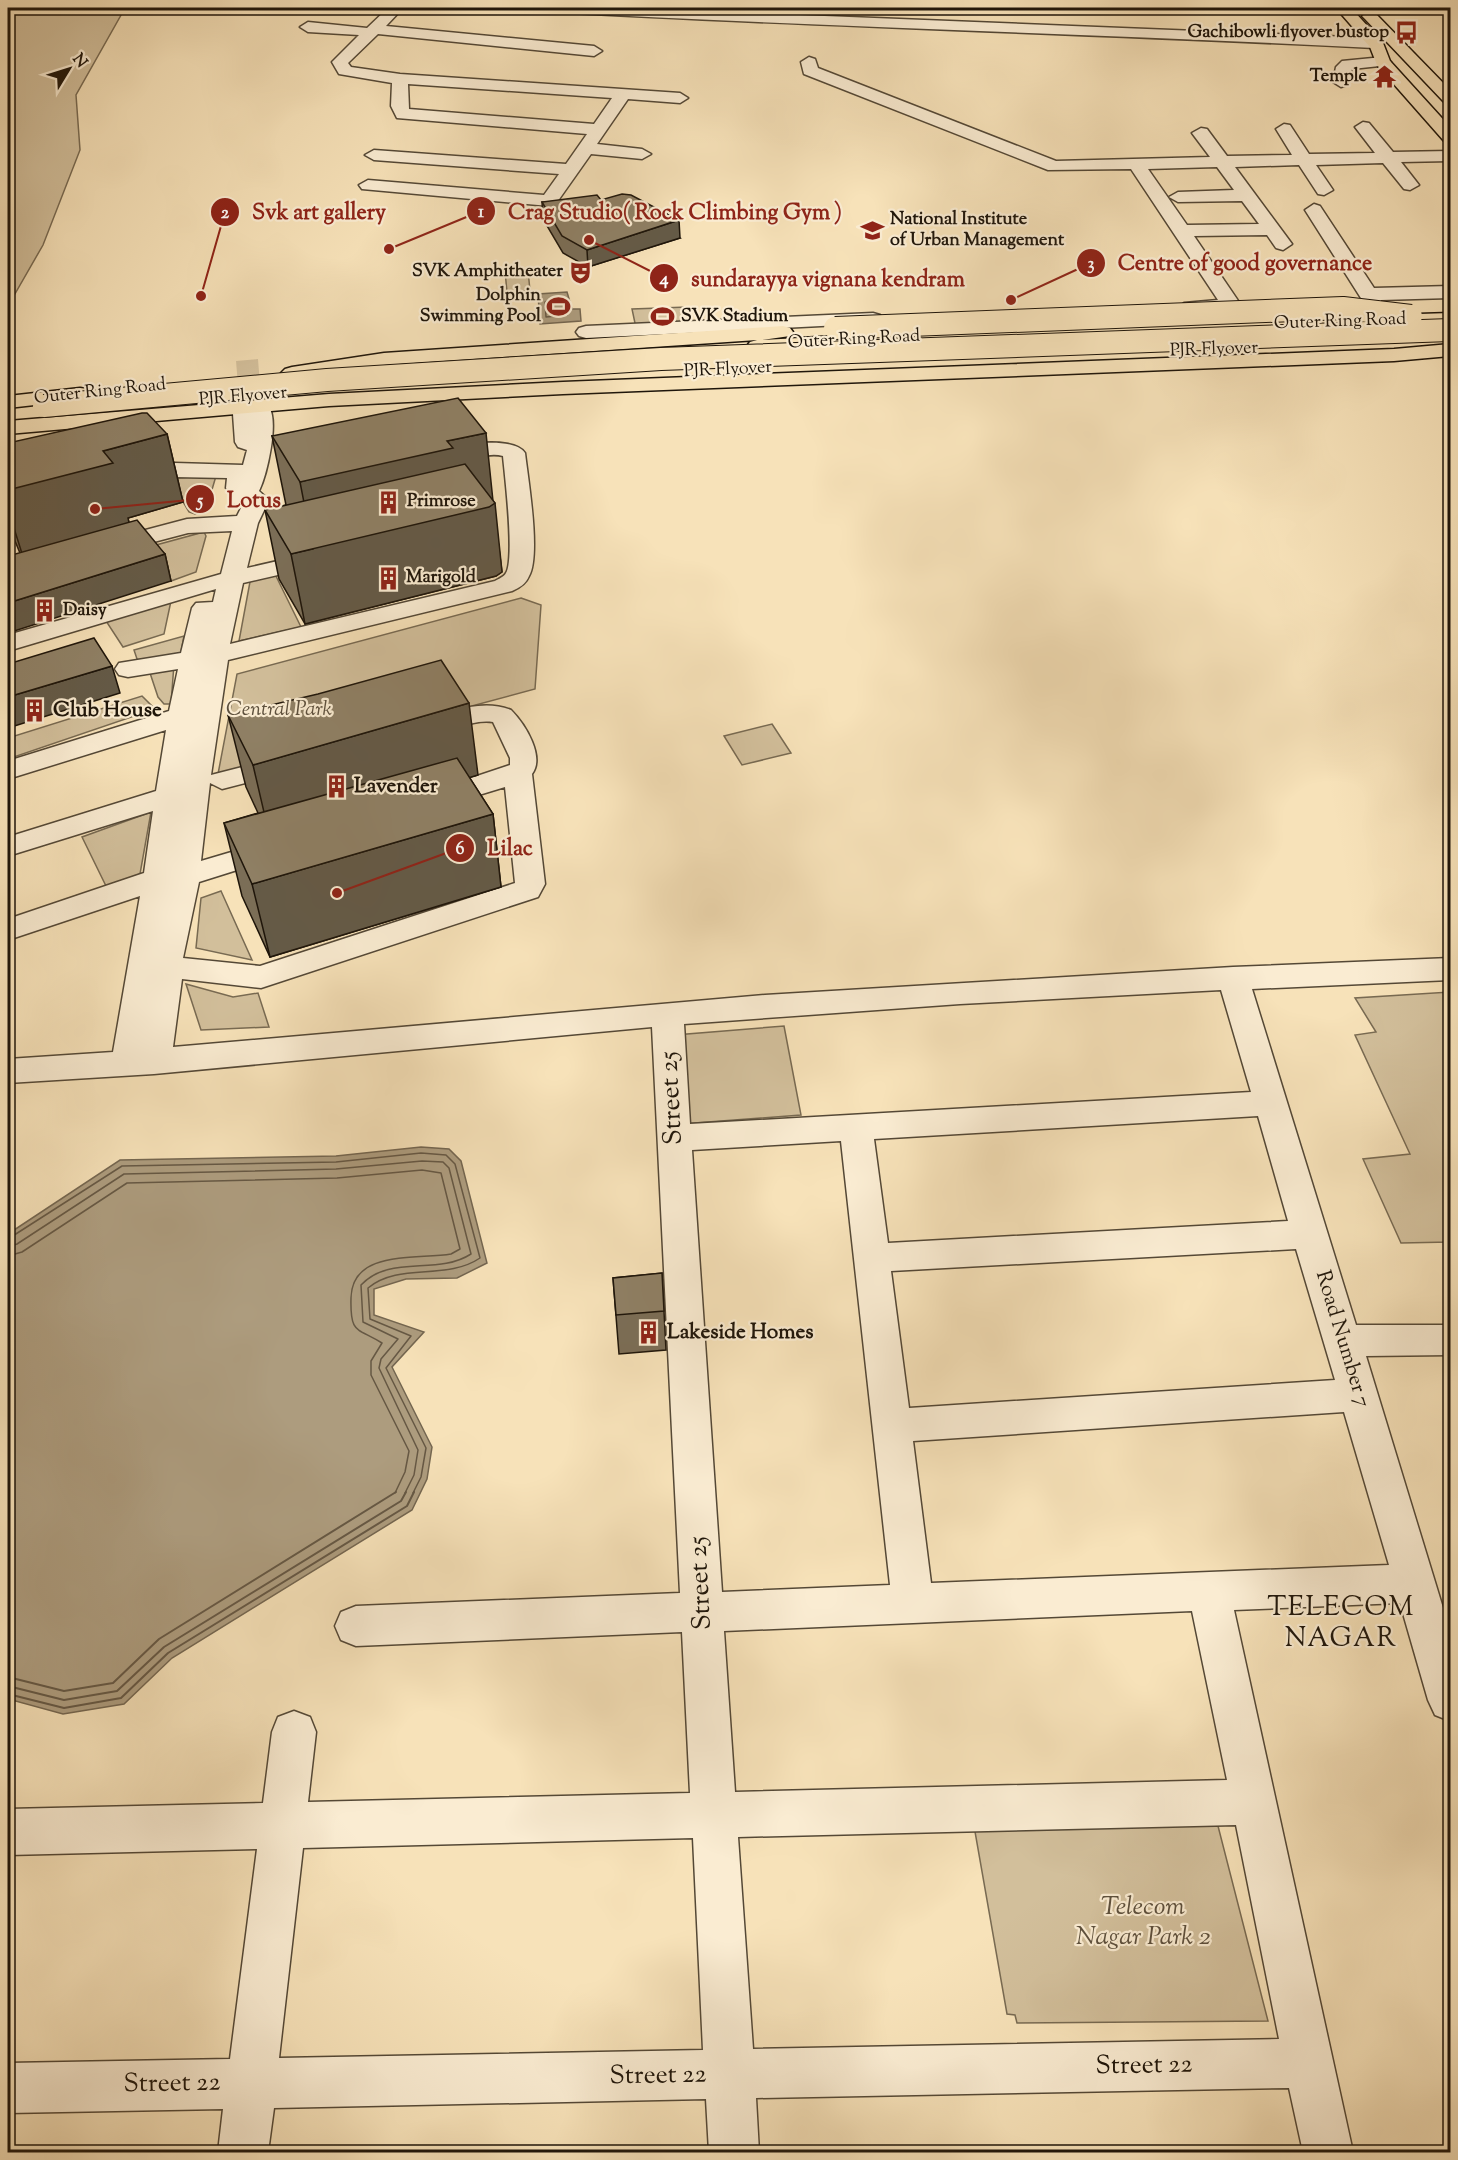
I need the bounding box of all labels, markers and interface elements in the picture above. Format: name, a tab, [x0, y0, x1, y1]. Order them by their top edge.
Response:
place label: Gachibowli flyover bustop	[1188, 20, 1389, 46]
bus stop icon: Gachibowli flyover bustop	[1394, 20, 1420, 46]
north arrow	[39, 39, 99, 99]
text: N	[66, 49, 92, 74]
place label: Temple	[1310, 64, 1368, 90]
temple icon: Temple	[1372, 64, 1398, 90]
callout: Crag Studio( Rock Climbing Gym )	[466, 191, 854, 231]
callout: Svk art gallery	[210, 192, 398, 232]
text: Svk art gallery	[252, 198, 386, 230]
text: Crag Studio( Rock Climbing Gym )	[508, 198, 842, 230]
text: 1	[478, 200, 485, 226]
text: 2	[221, 201, 230, 227]
place label: National Institute of Urban Management	[890, 207, 1065, 254]
school or university icon: National Institute of Urban Management	[859, 217, 885, 243]
callout: Centre of good governance	[1076, 243, 1384, 283]
text: Centre of good governance	[1118, 249, 1372, 281]
text: 3	[1087, 252, 1095, 278]
callout: sundarayya vignana kendram	[649, 258, 977, 298]
place label: SVK Amphitheater	[412, 259, 563, 285]
theatre icon: SVK Amphitheater	[568, 259, 594, 285]
text: sundarayya vignana kendram	[691, 265, 966, 297]
text: 4	[658, 267, 669, 293]
place label: Dolphin Swimming Pool	[420, 283, 542, 330]
sports icon: Dolphin Swimming Pool	[546, 293, 572, 319]
sports icon: SVK Stadium	[650, 304, 676, 330]
place label: SVK Stadium	[681, 304, 788, 330]
street label: Outer Ring Road	[1273, 307, 1407, 337]
street label: Outer Ring Road	[787, 324, 921, 356]
street label: PJR Flyover	[1169, 335, 1259, 365]
street label: PJR Flyover	[683, 355, 773, 385]
street label: Outer Ring Road	[33, 372, 167, 412]
street label: PJR Flyover	[198, 380, 288, 414]
callout: Lotus	[185, 479, 293, 519]
text: Lotus	[227, 486, 281, 518]
text: 5	[195, 489, 204, 515]
building icon: Primrose	[376, 489, 402, 515]
place label: Primrose	[407, 489, 476, 515]
building icon: Marigold	[375, 565, 401, 591]
place label: Marigold	[406, 565, 477, 591]
building icon: Daisy	[32, 598, 58, 624]
place label: Daisy	[63, 598, 107, 624]
park label: Central Park	[226, 695, 333, 725]
place label: Club House	[53, 696, 162, 726]
building icon: Club House	[22, 698, 48, 724]
place label: Lavender	[354, 772, 438, 802]
building icon: Lavender	[323, 774, 349, 800]
callout: Lilac	[445, 828, 545, 868]
text: Lilac	[487, 834, 533, 866]
text: 6	[456, 837, 465, 863]
street label: Street 25	[651, 1050, 693, 1146]
street label: Road Number 7	[1307, 1267, 1377, 1412]
place label: Lakeside Homes	[667, 1318, 814, 1348]
building icon: Lakeside Homes	[636, 1320, 662, 1346]
street label: Street 25	[680, 1535, 722, 1631]
district label: TELECOM NAGAR	[1267, 1589, 1415, 1659]
park label: Telecom Nagar Park 2	[1076, 1889, 1210, 1956]
street label: Street 22	[1095, 2047, 1193, 2085]
street label: Street 22	[609, 2057, 707, 2095]
street label: Street 22	[123, 2065, 221, 2103]

